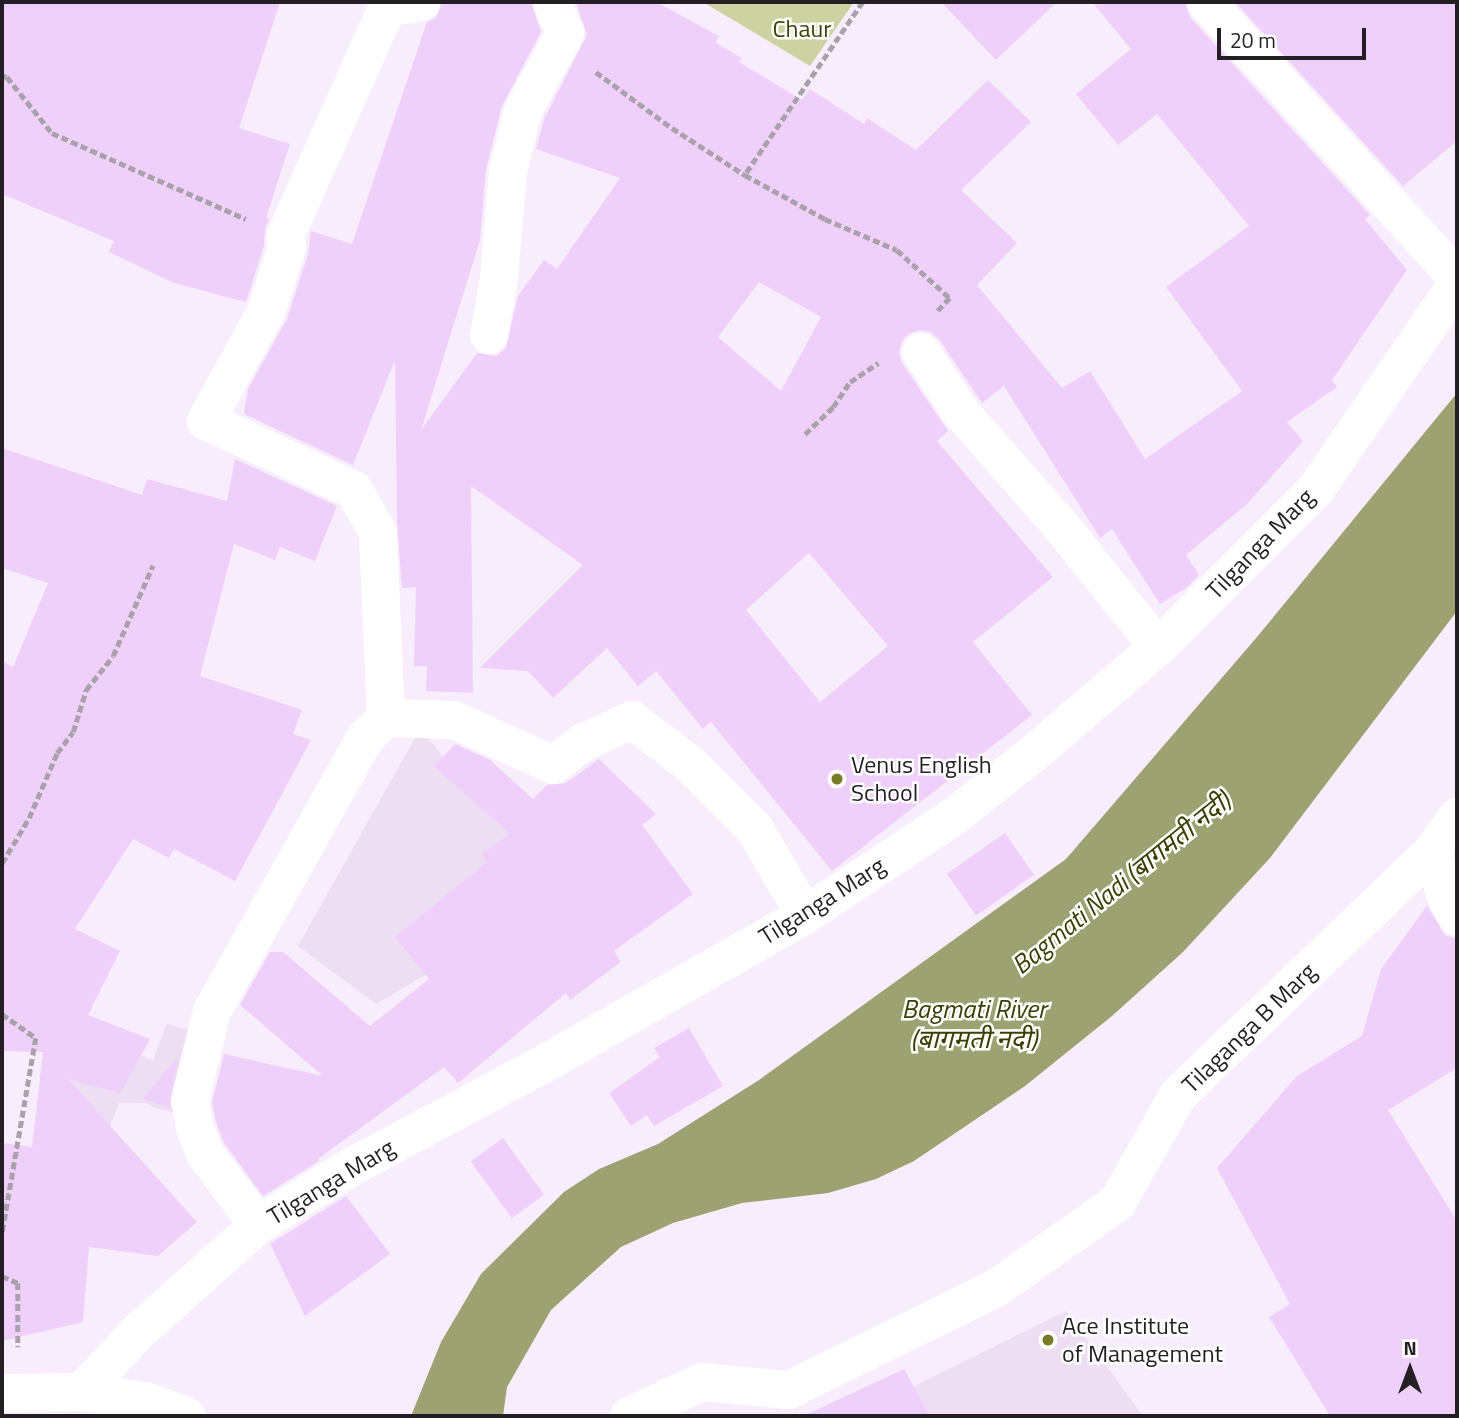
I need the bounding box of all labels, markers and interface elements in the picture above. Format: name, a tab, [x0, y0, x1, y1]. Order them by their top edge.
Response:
scale bar	[1221, 14, 1370, 58]
park label: Chaur	[772, 15, 832, 43]
text: 20 m	[1230, 24, 1276, 56]
street label: Tilganga Marg	[1200, 483, 1320, 605]
place label: Venus English School	[851, 751, 992, 807]
marker: Venus English School	[829, 771, 845, 787]
water label: Bagmati Nadi (बागमती नदी)	[1006, 785, 1236, 981]
street label: Tilganga Marg	[754, 851, 890, 951]
street label: Tilaganga B Marg	[1176, 957, 1322, 1099]
water label: Bagmati River (बागमती नदी)	[902, 993, 1046, 1054]
street label: Tilganga Marg	[262, 1133, 400, 1231]
place label: Ace Institute of Management	[1062, 1312, 1223, 1368]
marker: Ace Institute of Management	[1040, 1332, 1056, 1348]
text: N	[1403, 1333, 1417, 1362]
north arrow	[1375, 1334, 1445, 1404]

